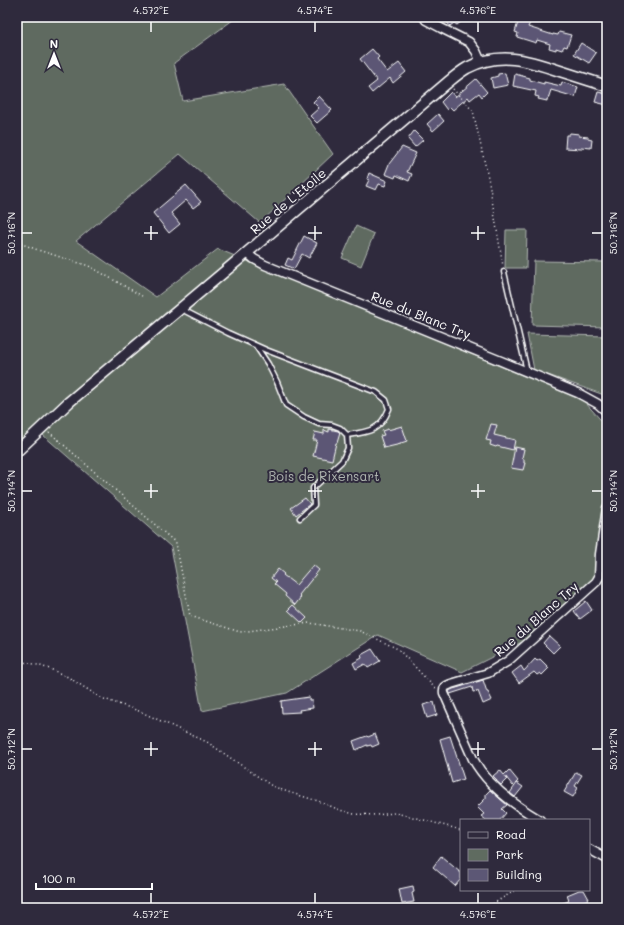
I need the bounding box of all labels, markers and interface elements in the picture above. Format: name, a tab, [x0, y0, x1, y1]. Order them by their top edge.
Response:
text: 4.572°E	[133, 3, 169, 17]
text: 4.574°E	[297, 3, 333, 17]
text: 4.576°E	[460, 3, 496, 17]
north arrow	[34, 34, 74, 74]
text: N	[50, 36, 58, 51]
street label: Rue de L'Etoile	[246, 164, 329, 237]
text: 50.716°N	[4, 212, 18, 254]
text: 50.716°N	[606, 212, 620, 254]
street label: Rue du Blanc Try	[369, 287, 474, 342]
park label: Bois de Rixensart	[268, 467, 380, 484]
text: 50.714°N	[4, 470, 18, 512]
text: 50.714°N	[606, 470, 620, 512]
street label: Rue du Blanc Try	[490, 577, 581, 660]
text: 50.712°N	[4, 728, 18, 770]
text: 50.712°N	[606, 728, 620, 770]
legend	[460, 819, 590, 891]
text: Road	[496, 826, 526, 842]
text: Park	[496, 846, 523, 862]
scale bar	[36, 865, 152, 891]
text: Building	[496, 866, 542, 882]
text: 100 m	[42, 870, 76, 886]
text: 4.572°E	[133, 907, 169, 921]
text: 4.574°E	[297, 907, 333, 921]
text: 4.576°E	[460, 907, 496, 921]

